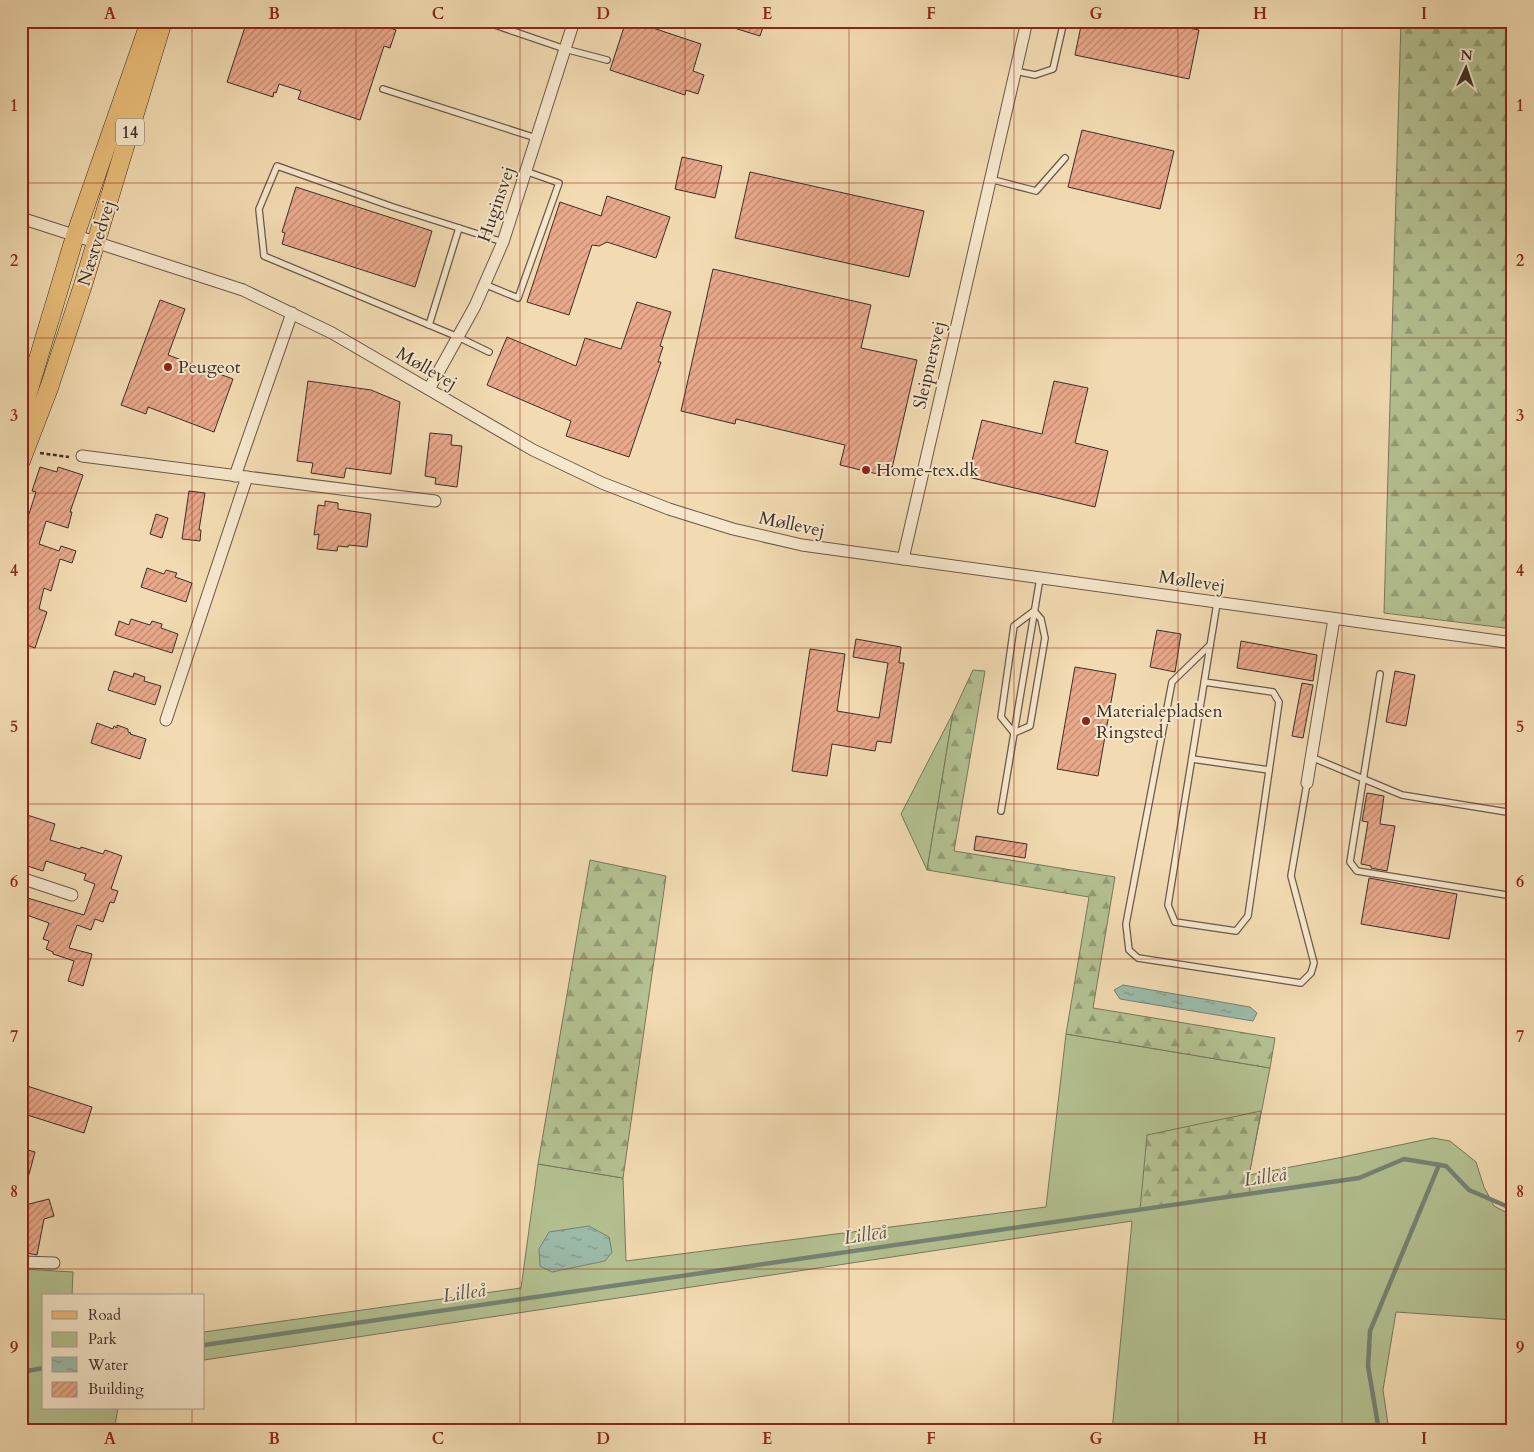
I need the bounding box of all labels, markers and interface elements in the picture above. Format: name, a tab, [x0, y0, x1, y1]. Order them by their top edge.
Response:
text: A	[104, 3, 116, 25]
text: B	[268, 3, 280, 25]
text: C	[432, 3, 444, 25]
text: D	[596, 3, 610, 25]
text: E	[762, 3, 772, 25]
text: F	[926, 3, 936, 25]
text: G	[1089, 3, 1103, 25]
text: H	[1253, 3, 1267, 25]
text: I	[1421, 3, 1427, 25]
north arrow	[1442, 42, 1492, 92]
text: N	[1460, 46, 1473, 65]
text: 1	[10, 95, 18, 117]
text: 1	[1516, 95, 1524, 117]
road number: 14	[116, 118, 144, 146]
street label: Huginsvej	[472, 163, 521, 245]
street label: Næstvedvej	[72, 197, 121, 289]
text: 2	[10, 250, 18, 272]
text: 2	[1516, 250, 1524, 272]
street label: Sleipnersvej	[907, 319, 952, 412]
street label: Møllevej	[392, 341, 462, 396]
place label: Peugeot	[178, 355, 241, 380]
marker: Peugeot	[162, 361, 174, 373]
text: 3	[10, 405, 18, 427]
text: 3	[1516, 405, 1524, 427]
place label: Home-tex.dk	[876, 458, 979, 483]
marker: Home-tex.dk	[860, 464, 872, 476]
street label: Møllevej	[757, 505, 827, 544]
text: 4	[10, 560, 18, 582]
text: 4	[1516, 560, 1524, 582]
street label: Møllevej	[1157, 564, 1227, 599]
place label: Materialepladsen Ringsted	[1096, 699, 1223, 745]
marker: Materialepladsen Ringsted	[1080, 715, 1092, 727]
text: 5	[10, 716, 18, 738]
text: 5	[1516, 716, 1524, 738]
text: 6	[10, 871, 18, 893]
text: 6	[1516, 871, 1524, 893]
text: 7	[10, 1026, 18, 1048]
text: 7	[1516, 1026, 1524, 1048]
water label: Lilleå	[1242, 1161, 1289, 1193]
text: 8	[10, 1181, 18, 1203]
text: 8	[1516, 1181, 1524, 1203]
water label: Lilleå	[842, 1219, 889, 1251]
water label: Lilleå	[441, 1277, 488, 1309]
legend	[42, 1294, 205, 1410]
text: Road	[88, 1305, 121, 1325]
text: Park	[88, 1329, 117, 1349]
text: 9	[10, 1337, 18, 1359]
text: 9	[1516, 1337, 1524, 1359]
text: Water	[87, 1355, 129, 1375]
text: Building	[88, 1379, 144, 1399]
text: A	[104, 1428, 116, 1450]
text: B	[268, 1428, 280, 1450]
text: C	[432, 1428, 444, 1450]
text: D	[596, 1428, 610, 1450]
text: E	[762, 1428, 772, 1450]
text: F	[926, 1428, 936, 1450]
text: G	[1089, 1428, 1103, 1450]
text: H	[1253, 1428, 1267, 1450]
text: I	[1421, 1428, 1427, 1450]

